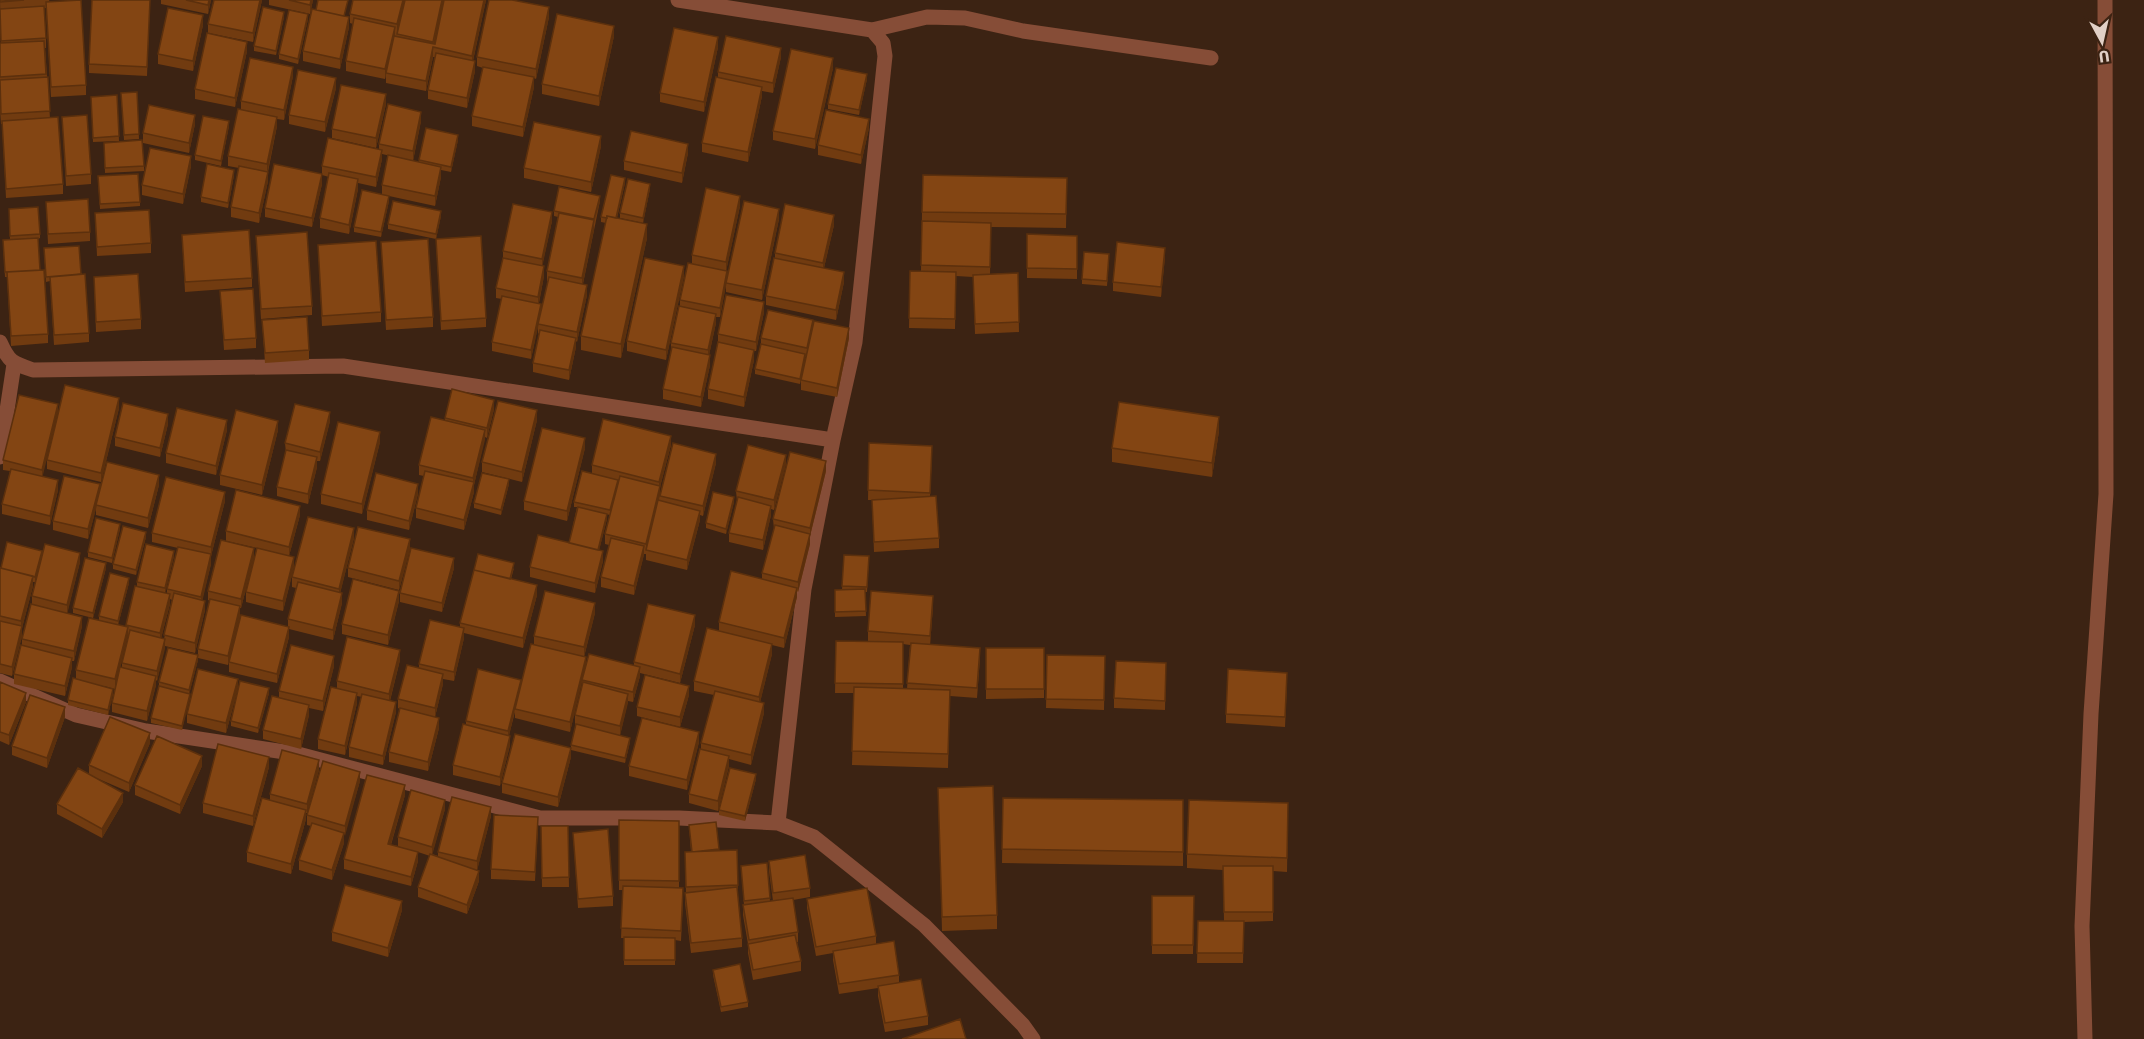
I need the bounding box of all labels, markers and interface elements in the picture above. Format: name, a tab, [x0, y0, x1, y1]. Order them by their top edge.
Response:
north arrow	[2072, 12, 2132, 72]
text: U	[2098, 46, 2111, 66]

